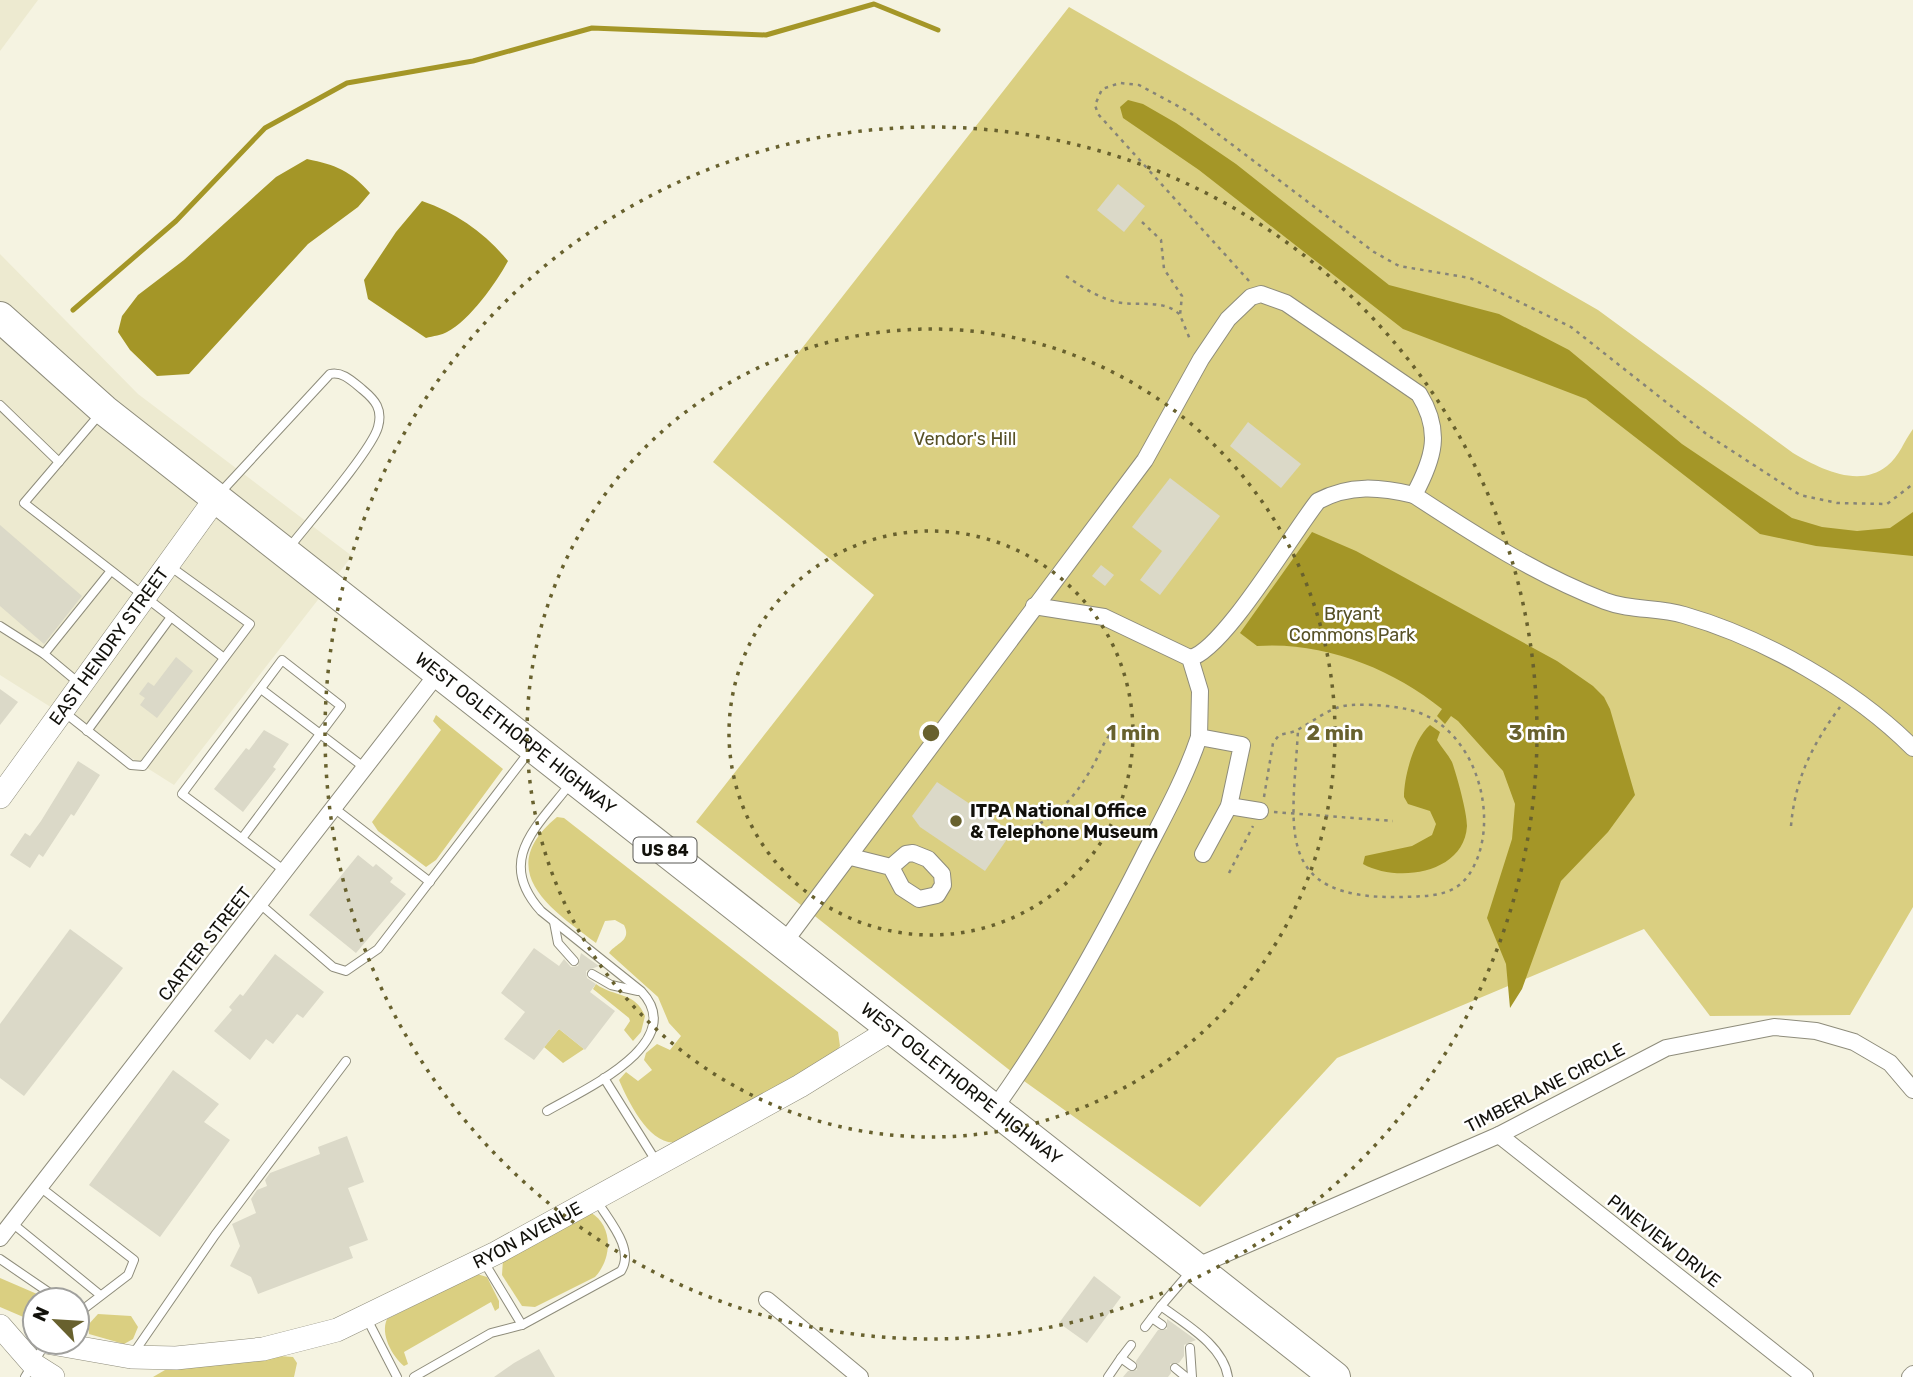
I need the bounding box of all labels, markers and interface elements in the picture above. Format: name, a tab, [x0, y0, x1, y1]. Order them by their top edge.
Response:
park label: Vendor's Hill	[914, 428, 1016, 450]
street label: EAST HENDRY STREET	[45, 563, 173, 729]
park label: Bryant Commons Park	[1289, 603, 1416, 646]
street label: WEST OGLETHORPE HIGHWAY	[411, 648, 621, 819]
text: 1 min	[1106, 720, 1160, 745]
text: 2 min	[1307, 720, 1363, 745]
text: 3 min	[1508, 720, 1566, 745]
centre of rings	[919, 721, 943, 745]
place label: ITPA National Office & Telephone Museum	[970, 800, 1158, 843]
marker: ITPA National Office & Telephone Museum	[948, 813, 964, 829]
road number: US 84	[634, 838, 696, 862]
street label: CARTER STREET	[154, 883, 256, 1005]
street label: WEST OGLETHORPE HIGHWAY	[857, 998, 1067, 1170]
street label: TIMBERLANE CIRCLE	[1462, 1038, 1628, 1138]
street label: PINEVIEW DRIVE	[1603, 1190, 1725, 1292]
street label: RYON AVENUE	[469, 1197, 586, 1274]
north arrow	[21, 1286, 91, 1356]
text: N	[28, 1303, 54, 1325]

